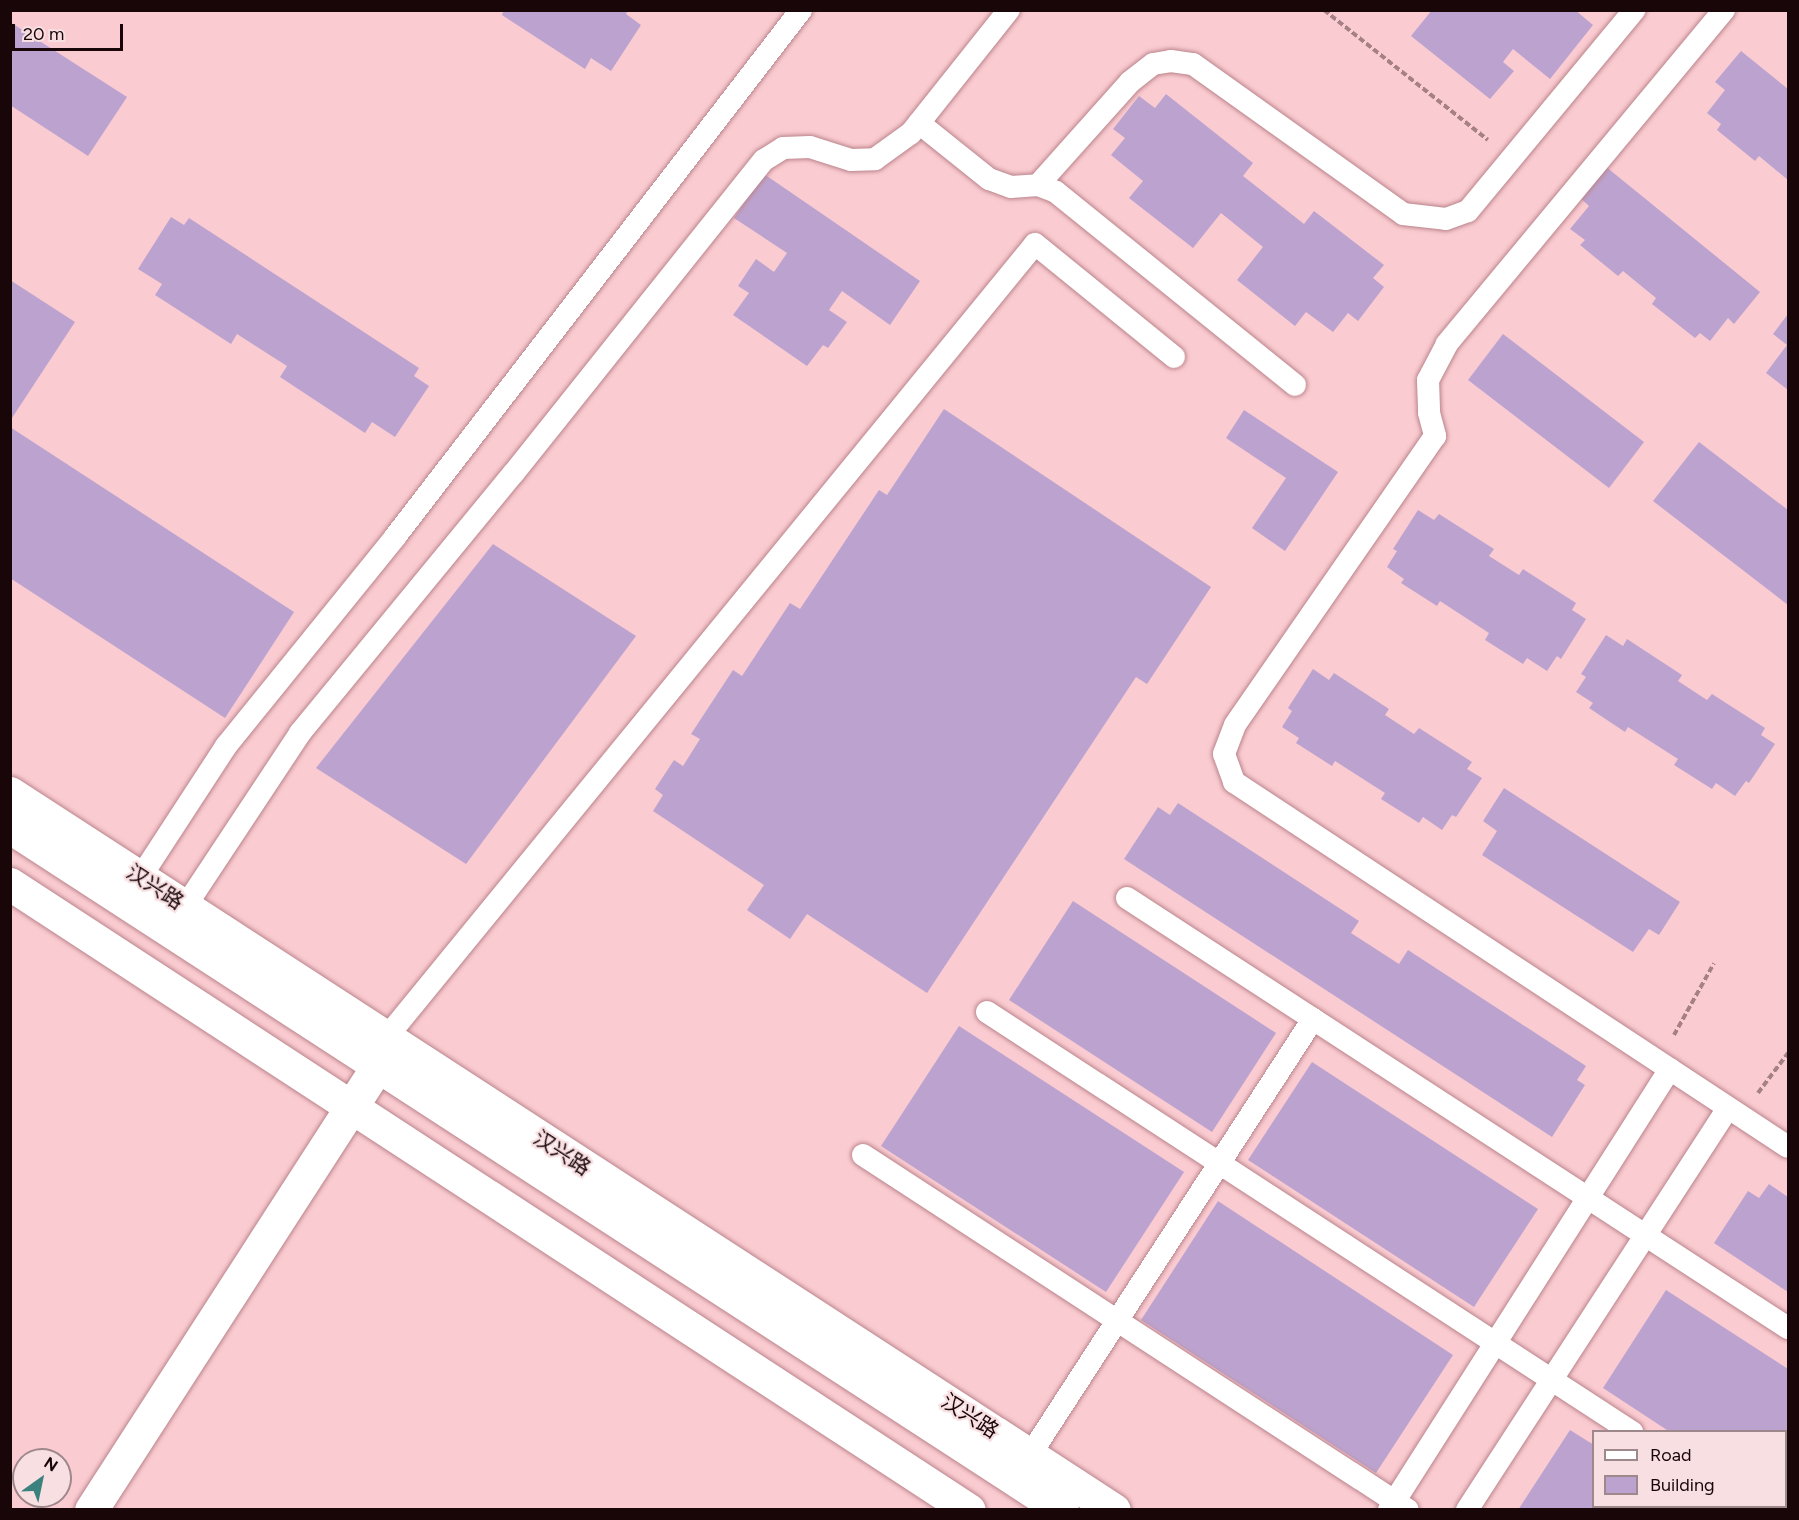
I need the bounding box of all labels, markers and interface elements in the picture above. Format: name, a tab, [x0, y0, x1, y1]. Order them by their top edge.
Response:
scale bar	[15, 12, 126, 50]
text: 20 m	[23, 23, 64, 45]
street label: 汉兴路	[122, 859, 188, 915]
street label: 汉兴路	[529, 1125, 595, 1181]
street label: 汉兴路	[937, 1388, 1003, 1444]
legend	[1592, 1430, 1787, 1508]
text: Road	[1650, 1444, 1691, 1466]
north arrow	[12, 1448, 72, 1508]
text: N	[41, 1453, 61, 1475]
text: Building	[1650, 1474, 1715, 1496]

